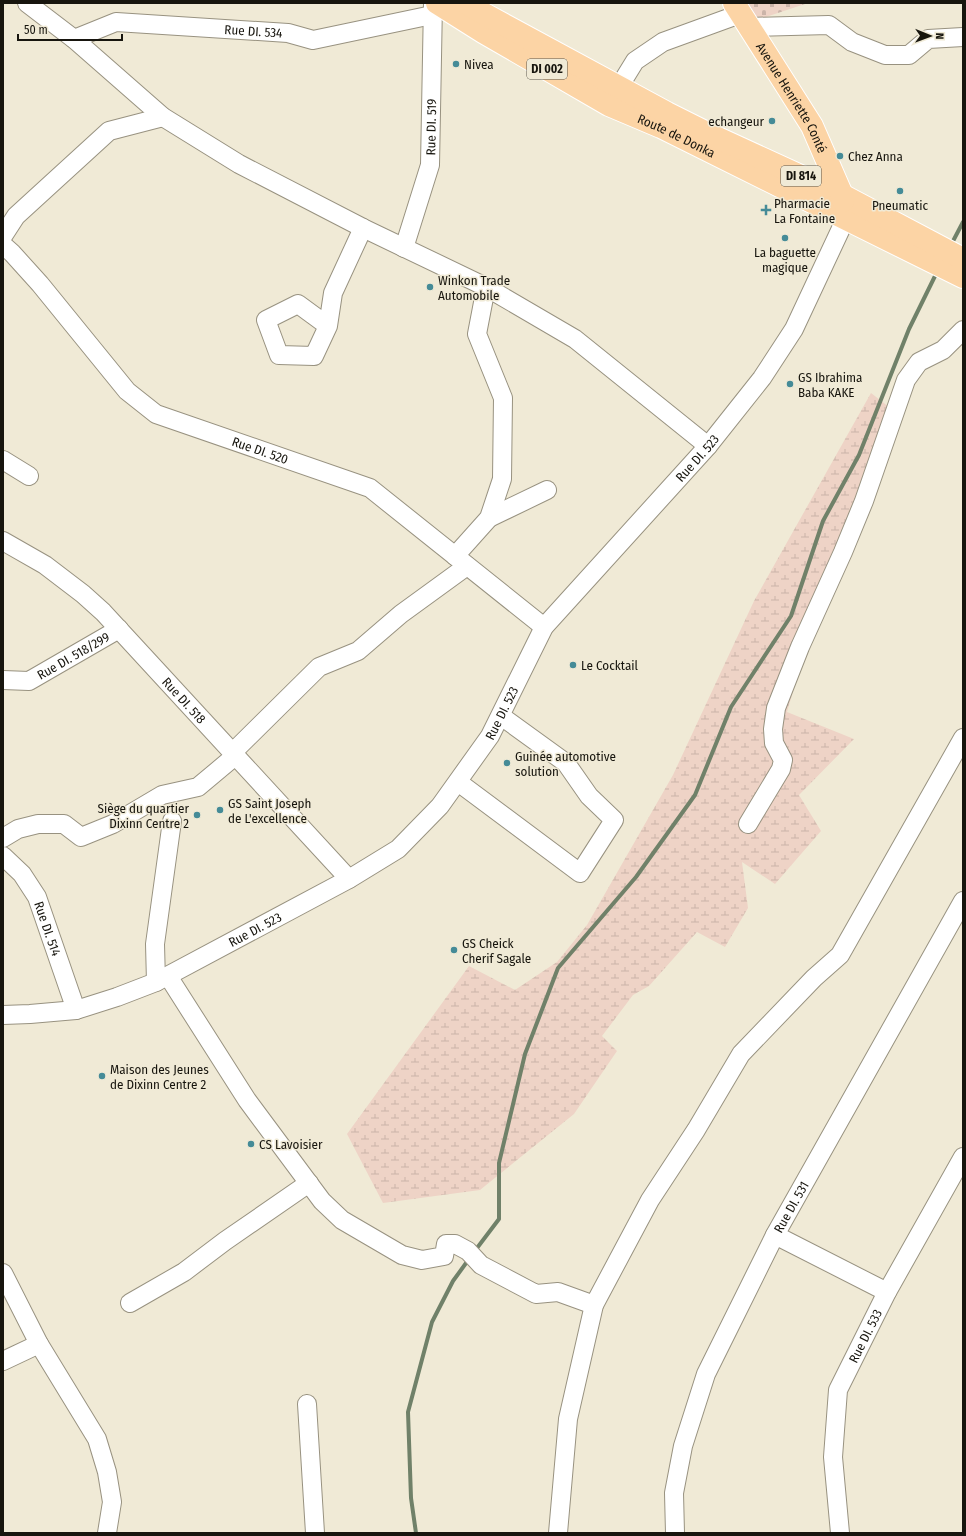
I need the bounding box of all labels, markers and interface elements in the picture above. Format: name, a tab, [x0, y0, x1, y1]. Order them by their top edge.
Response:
scale bar	[18, 16, 122, 42]
north arrow	[910, 16, 950, 56]
street label: Rue DI. 534	[224, 22, 283, 41]
text: 50 m	[24, 23, 48, 37]
text: N	[933, 33, 946, 40]
street label: Avenue Henriette Conté	[753, 40, 830, 155]
place label: Nivea	[464, 57, 494, 72]
marker: Nivea	[451, 59, 461, 69]
road number: DI 002	[527, 59, 567, 79]
street label: Rue DI. 519	[423, 98, 439, 156]
street label: Route de Donka	[635, 111, 717, 161]
place label: echangeur	[708, 114, 764, 129]
marker: echangeur	[767, 116, 777, 126]
place label: Chez Anna	[848, 149, 903, 164]
marker: Chez Anna	[835, 151, 845, 161]
road number: DI 814	[781, 166, 821, 186]
marker: Pneumatic	[895, 186, 905, 196]
place label: Pharmacie La Fontaine	[774, 196, 835, 226]
place label: Pneumatic	[872, 198, 928, 213]
marker: Pharmacie La Fontaine	[761, 205, 771, 215]
marker: La baguette magique	[780, 233, 790, 243]
place label: La baguette magique	[754, 245, 816, 275]
place label: Winkon Trade Automobile	[438, 273, 510, 303]
marker: Winkon Trade Automobile	[425, 282, 435, 292]
place label: GS Ibrahima Baba KAKE	[798, 370, 862, 400]
marker: GS Ibrahima Baba KAKE	[785, 379, 795, 389]
street label: Rue DI. 523	[673, 432, 722, 485]
street label: Rue DI. 520	[230, 434, 290, 467]
street label: Rue DI. 518/299	[35, 629, 112, 683]
place label: Le Cocktail	[581, 658, 639, 673]
marker: Le Cocktail	[568, 660, 578, 670]
street label: Rue DI. 518	[159, 674, 209, 727]
street label: Rue DI. 523	[482, 684, 521, 742]
place label: Guinée automotive solution	[515, 749, 616, 779]
marker: Guinée automotive solution	[502, 758, 512, 768]
place label: GS Saint Joseph de L'excellence	[228, 796, 311, 826]
place label: Siège du quartier Dixinn Centre 2	[97, 801, 189, 831]
marker: GS Saint Joseph de L'excellence	[215, 805, 225, 815]
marker: Siège du quartier Dixinn Centre 2	[192, 810, 202, 820]
street label: Rue DI. 514	[31, 899, 64, 958]
street label: Rue DI. 523	[226, 909, 284, 950]
place label: GS Cheick Cherif Sagale	[462, 936, 531, 966]
marker: GS Cheick Cherif Sagale	[449, 945, 459, 955]
place label: Maison des Jeunes de Dixinn Centre 2	[110, 1062, 209, 1092]
marker: Maison des Jeunes de Dixinn Centre 2	[97, 1071, 107, 1081]
place label: CS Lavoisier	[259, 1137, 323, 1152]
marker: CS Lavoisier	[246, 1139, 256, 1149]
street label: Rue DI. 531	[771, 1179, 812, 1235]
street label: Rue DI. 533	[846, 1307, 885, 1365]

